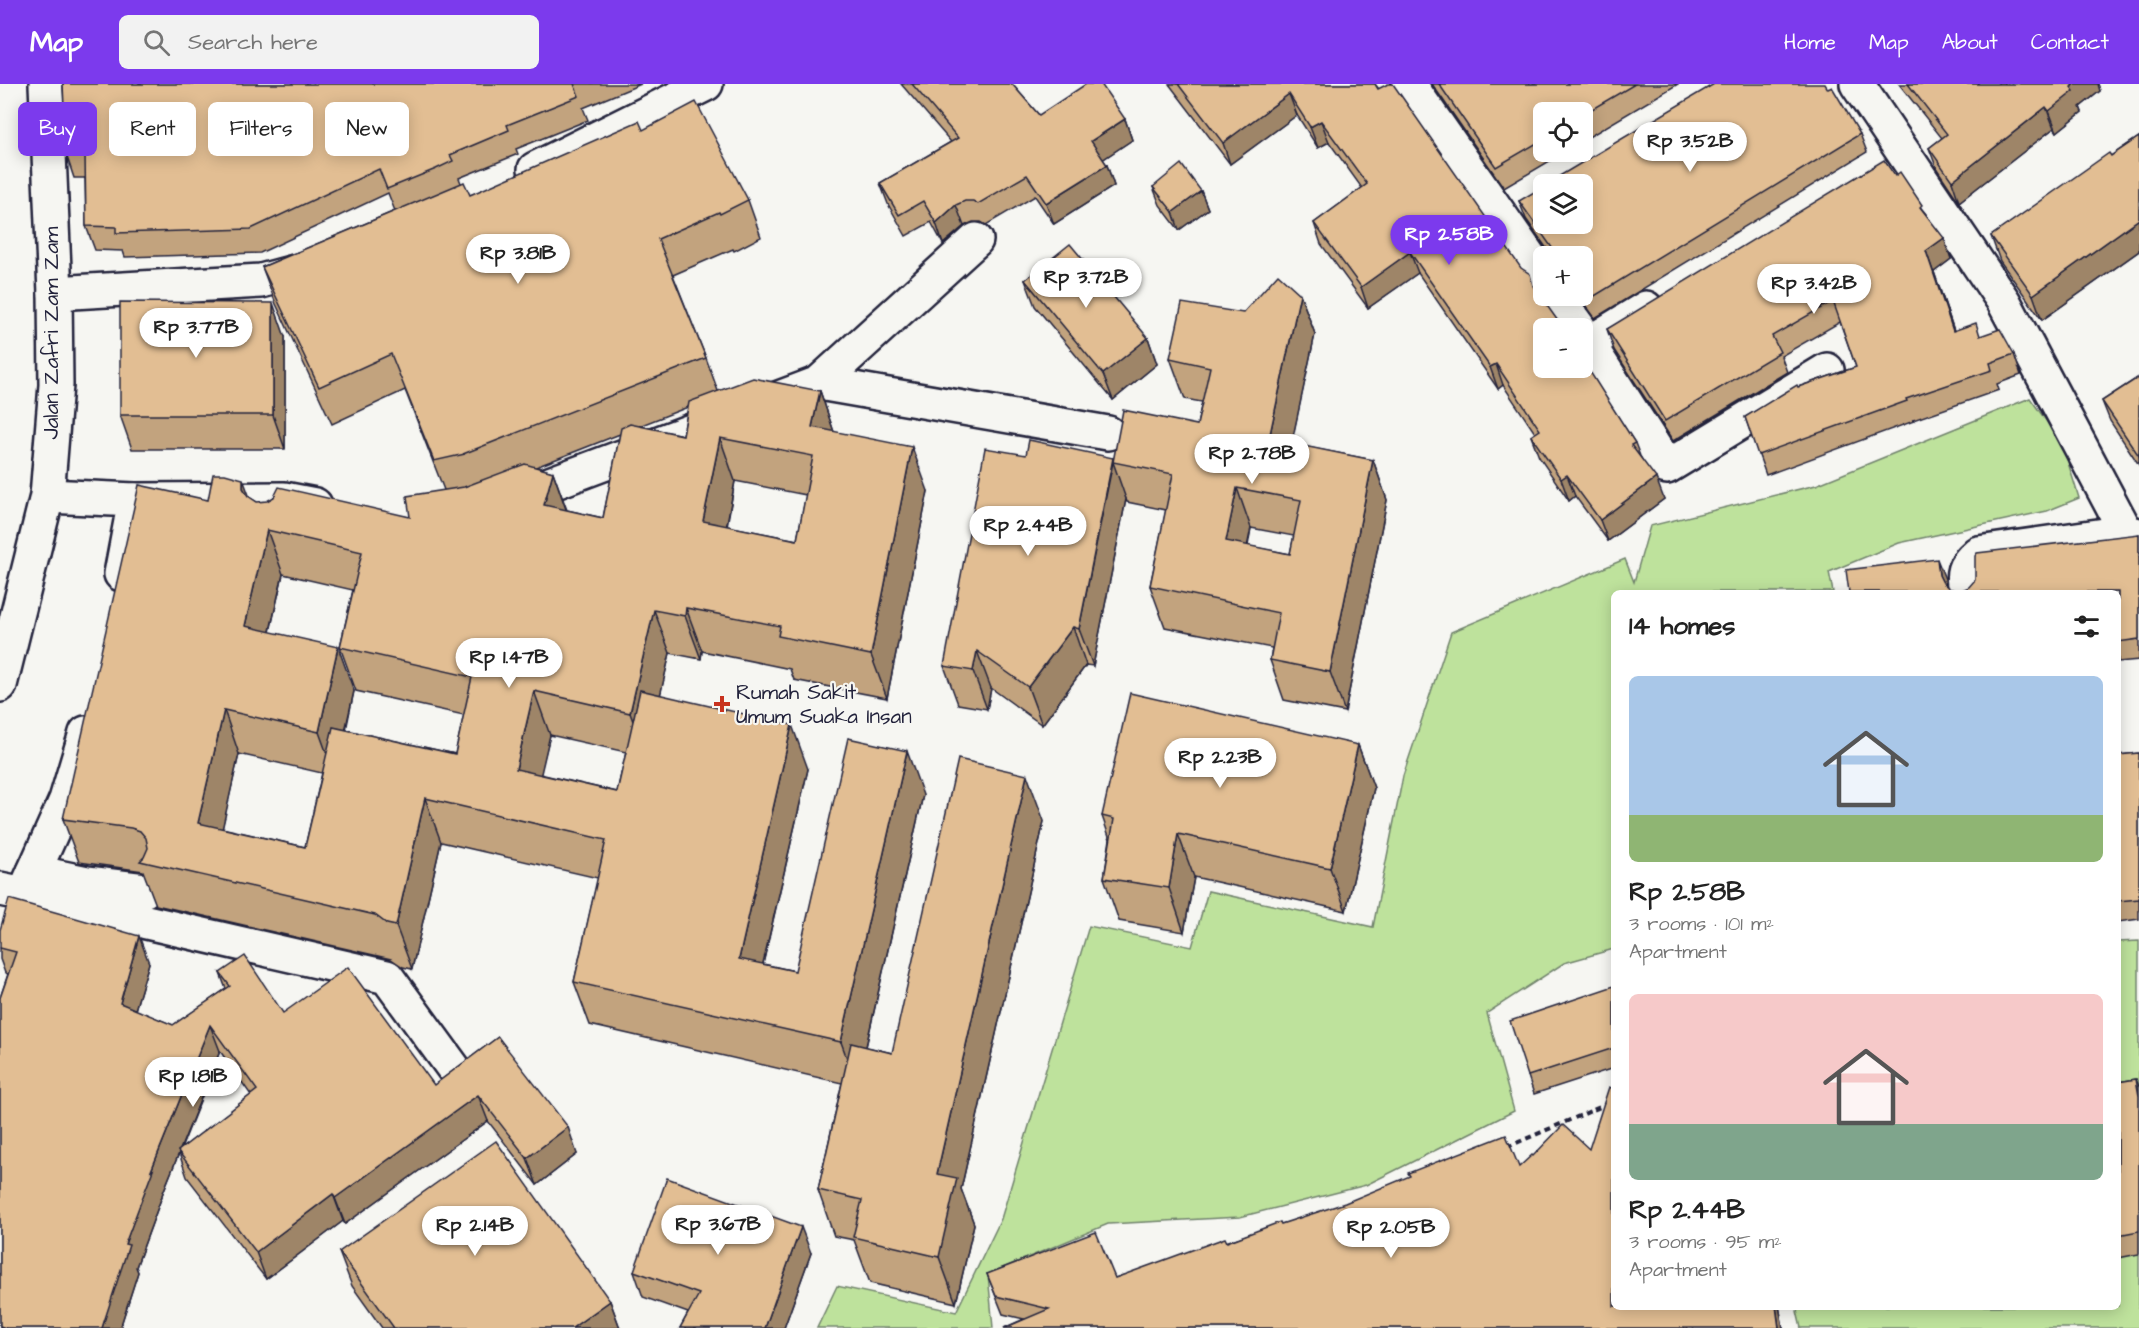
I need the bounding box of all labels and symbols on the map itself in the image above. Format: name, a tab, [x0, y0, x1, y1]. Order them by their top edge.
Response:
pin: Rp 3.52B	[1628, 122, 1752, 173]
pin: Rp 2.58B	[1387, 215, 1511, 266]
street label: Jalan Zafri Zam Zam	[37, 226, 66, 439]
pin: Rp 3.81B	[456, 234, 580, 285]
pin: Rp 3.72B	[1024, 258, 1148, 309]
pin: Rp 3.42B	[1752, 264, 1876, 315]
pin: Rp 3.77B	[134, 308, 258, 359]
pin: Rp 2.78B	[1190, 434, 1314, 485]
pin: Rp 2.44B	[966, 506, 1090, 557]
pin: Rp 1.47B	[447, 638, 571, 689]
place label: Rumah Sakit Umum Suaka Insan	[736, 678, 912, 731]
marker: Rumah Sakit Umum Suaka Insan	[713, 695, 731, 713]
pin: Rp 2.23B	[1158, 738, 1282, 789]
pin: Rp 1.81B	[131, 1057, 255, 1108]
pin: Rp 3.67B	[656, 1205, 780, 1256]
pin: Rp 2.14B	[413, 1206, 537, 1257]
pin: Rp 2.05B	[1329, 1208, 1453, 1259]

